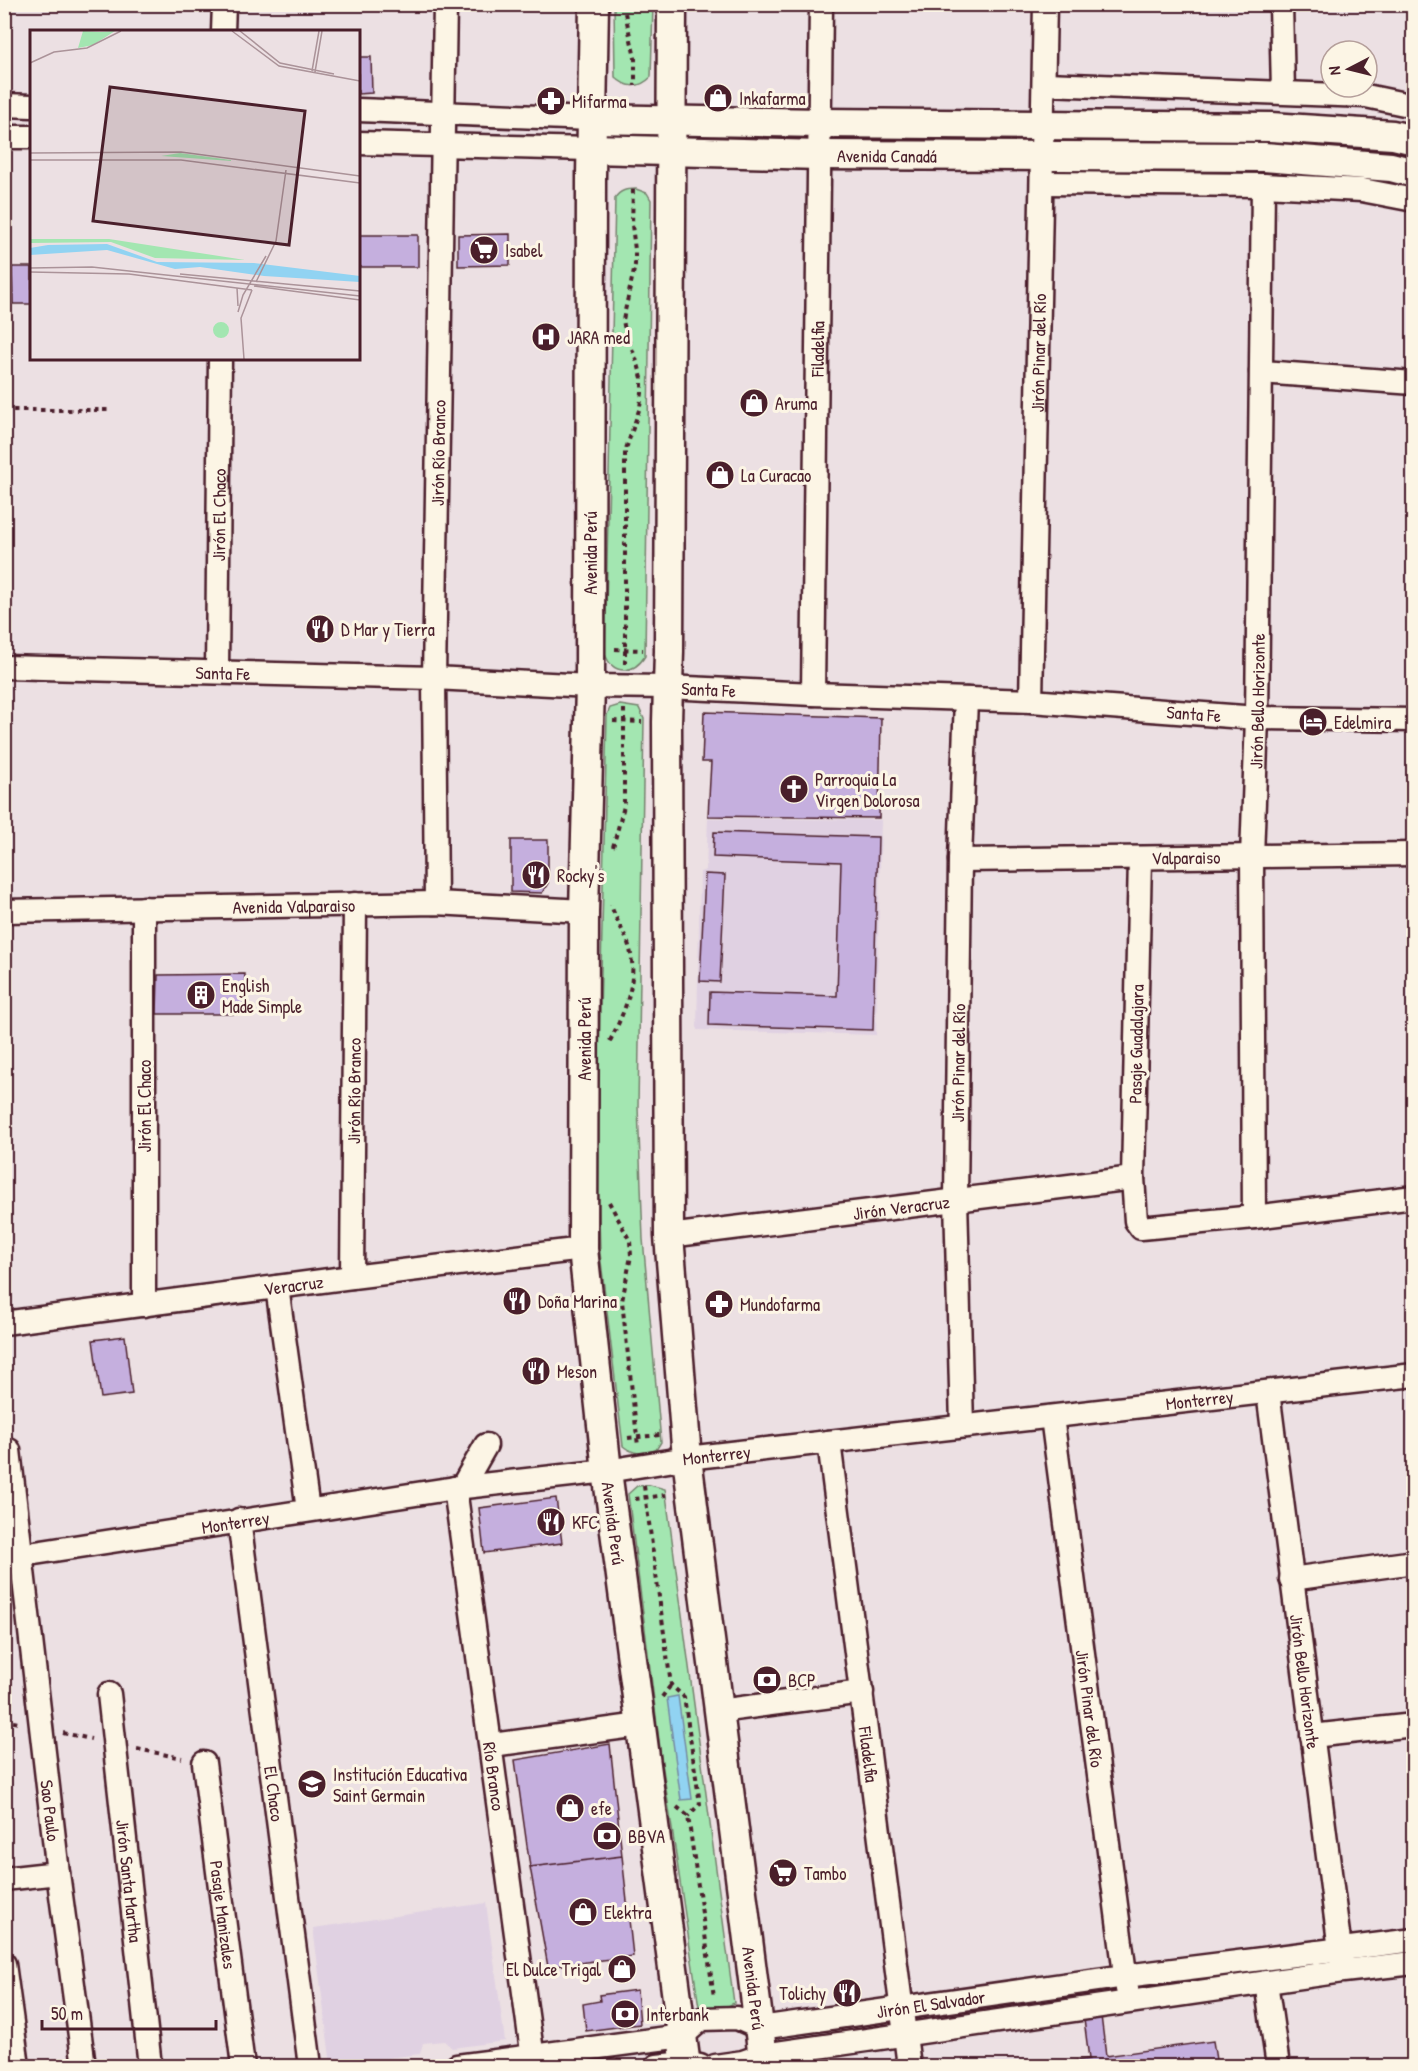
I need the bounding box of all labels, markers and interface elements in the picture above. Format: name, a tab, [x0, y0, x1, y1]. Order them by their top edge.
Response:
inset map	[30, 30, 360, 360]
north arrow	[1319, 39, 1379, 99]
text: N	[1323, 65, 1346, 76]
shop icon: Inkafarma	[702, 82, 734, 114]
pharmacy icon: Mifarma	[535, 85, 567, 117]
place label: Inkafarma	[739, 86, 806, 111]
place label: Mifarma	[572, 89, 627, 114]
street label: Avenida Canadá	[837, 143, 937, 168]
supermarket icon: Isabel	[468, 234, 500, 266]
place label: Isabel	[505, 238, 543, 263]
street label: Jirón Pinar del Río	[1024, 293, 1052, 413]
hospital icon: JARA med	[530, 321, 562, 353]
street label: Filadelfia	[804, 321, 830, 378]
place label: JARA med	[567, 325, 630, 350]
shop icon: Aruma	[738, 387, 770, 419]
place label: Aruma	[775, 391, 817, 416]
street label: Jirón Río Branco	[424, 400, 451, 506]
shop icon: La Curacao	[704, 459, 736, 491]
place label: La Curacao	[741, 463, 811, 488]
street label: Jirón El Chaco	[206, 468, 231, 562]
street label: Avenida Perú	[578, 511, 603, 595]
restaurant icon: D Mar y Tierra	[304, 613, 336, 645]
place label: D Mar y Tierra	[341, 617, 435, 642]
street label: Jirón Bello Horizonte	[1243, 633, 1270, 769]
street label: Santa Fe	[195, 659, 251, 686]
street label: Santa Fe	[681, 675, 737, 703]
street label: Santa Fe	[1166, 699, 1222, 728]
hotel icon: Edelmira	[1297, 706, 1329, 738]
place label: Edelmira	[1334, 710, 1391, 735]
place label: Parroquia La Virgen Dolorosa	[815, 767, 920, 813]
church icon: Parroquia La Virgen Dolorosa	[778, 773, 810, 805]
street label: Valparaiso	[1151, 844, 1221, 870]
restaurant icon: Rocky's	[520, 859, 552, 891]
place label: Rocky's	[557, 863, 604, 888]
street label: Avenida Valparaiso	[232, 892, 355, 919]
place label: English Made Simple	[222, 973, 302, 1019]
building icon: English Made Simple	[185, 979, 217, 1011]
street label: Pasaje Guadalajara	[1122, 984, 1150, 1104]
street label: Avenida Perú	[572, 997, 597, 1081]
street label: Jirón Pinar del Río	[944, 1004, 971, 1123]
street label: Jirón Río Branco	[341, 1038, 366, 1144]
street label: Jirón El Chaco	[132, 1060, 157, 1152]
street label: Jirón Veracruz	[851, 1189, 951, 1225]
street label: Veracruz	[262, 1268, 325, 1301]
restaurant icon: Doña Marina	[501, 1285, 533, 1317]
pharmacy icon: Mundofarma	[703, 1288, 735, 1320]
place label: Doña Marina	[538, 1289, 617, 1314]
place label: Mundofarma	[740, 1292, 820, 1317]
restaurant icon: Meson	[520, 1355, 552, 1387]
place label: Meson	[557, 1359, 597, 1384]
street label: Monterrey	[1164, 1383, 1235, 1416]
street label: Monterrey	[681, 1438, 752, 1471]
street label: Avenida Perú	[596, 1480, 632, 1566]
street label: Monterrey	[200, 1504, 271, 1540]
restaurant icon: KFC	[535, 1506, 567, 1538]
place label: KFC	[572, 1510, 598, 1535]
street label: Jirón Bello Horizonte	[1284, 1613, 1326, 1751]
street label: Jirón Pinar del Río	[1070, 1648, 1110, 1769]
bank icon: BCP	[751, 1664, 783, 1696]
place label: BCP	[788, 1668, 816, 1693]
street label: Filadelfia	[853, 1724, 885, 1784]
street label: Río Branco	[477, 1740, 511, 1812]
place label: Institución Educativa Saint Germain	[333, 1762, 467, 1808]
street label: El Chaco	[259, 1764, 291, 1823]
school or university icon: Institución Educativa Saint Germain	[296, 1768, 328, 1800]
street label: Sao Paulo	[35, 1778, 67, 1843]
shop icon: efe	[554, 1792, 586, 1824]
place label: efe	[591, 1796, 612, 1821]
street label: Jirón Santa Martha	[110, 1818, 149, 1944]
bank icon: BBVA	[591, 1820, 623, 1852]
place label: BBVA	[628, 1824, 665, 1849]
supermarket icon: Tambo	[767, 1857, 799, 1889]
street label: Pasaje Manizales	[204, 1859, 243, 1970]
place label: Tambo	[804, 1861, 846, 1886]
shop icon: Elektra	[567, 1896, 599, 1928]
place label: Elektra	[604, 1900, 652, 1925]
street label: Avenida Perú	[736, 1945, 772, 2031]
shop icon: El Dulce Trigal	[606, 1953, 638, 1985]
place label: El Dulce Trigal	[506, 1957, 601, 1982]
restaurant icon: Tolichy	[831, 1977, 863, 2009]
place label: Tolichy	[779, 1981, 826, 2006]
street label: Jirón El Salvador	[875, 1984, 987, 2024]
scale bar	[42, 1993, 216, 2031]
bank icon: Interbank	[609, 1998, 641, 2030]
text: 50 m	[51, 2001, 83, 2026]
place label: Interbank	[646, 2002, 709, 2027]

